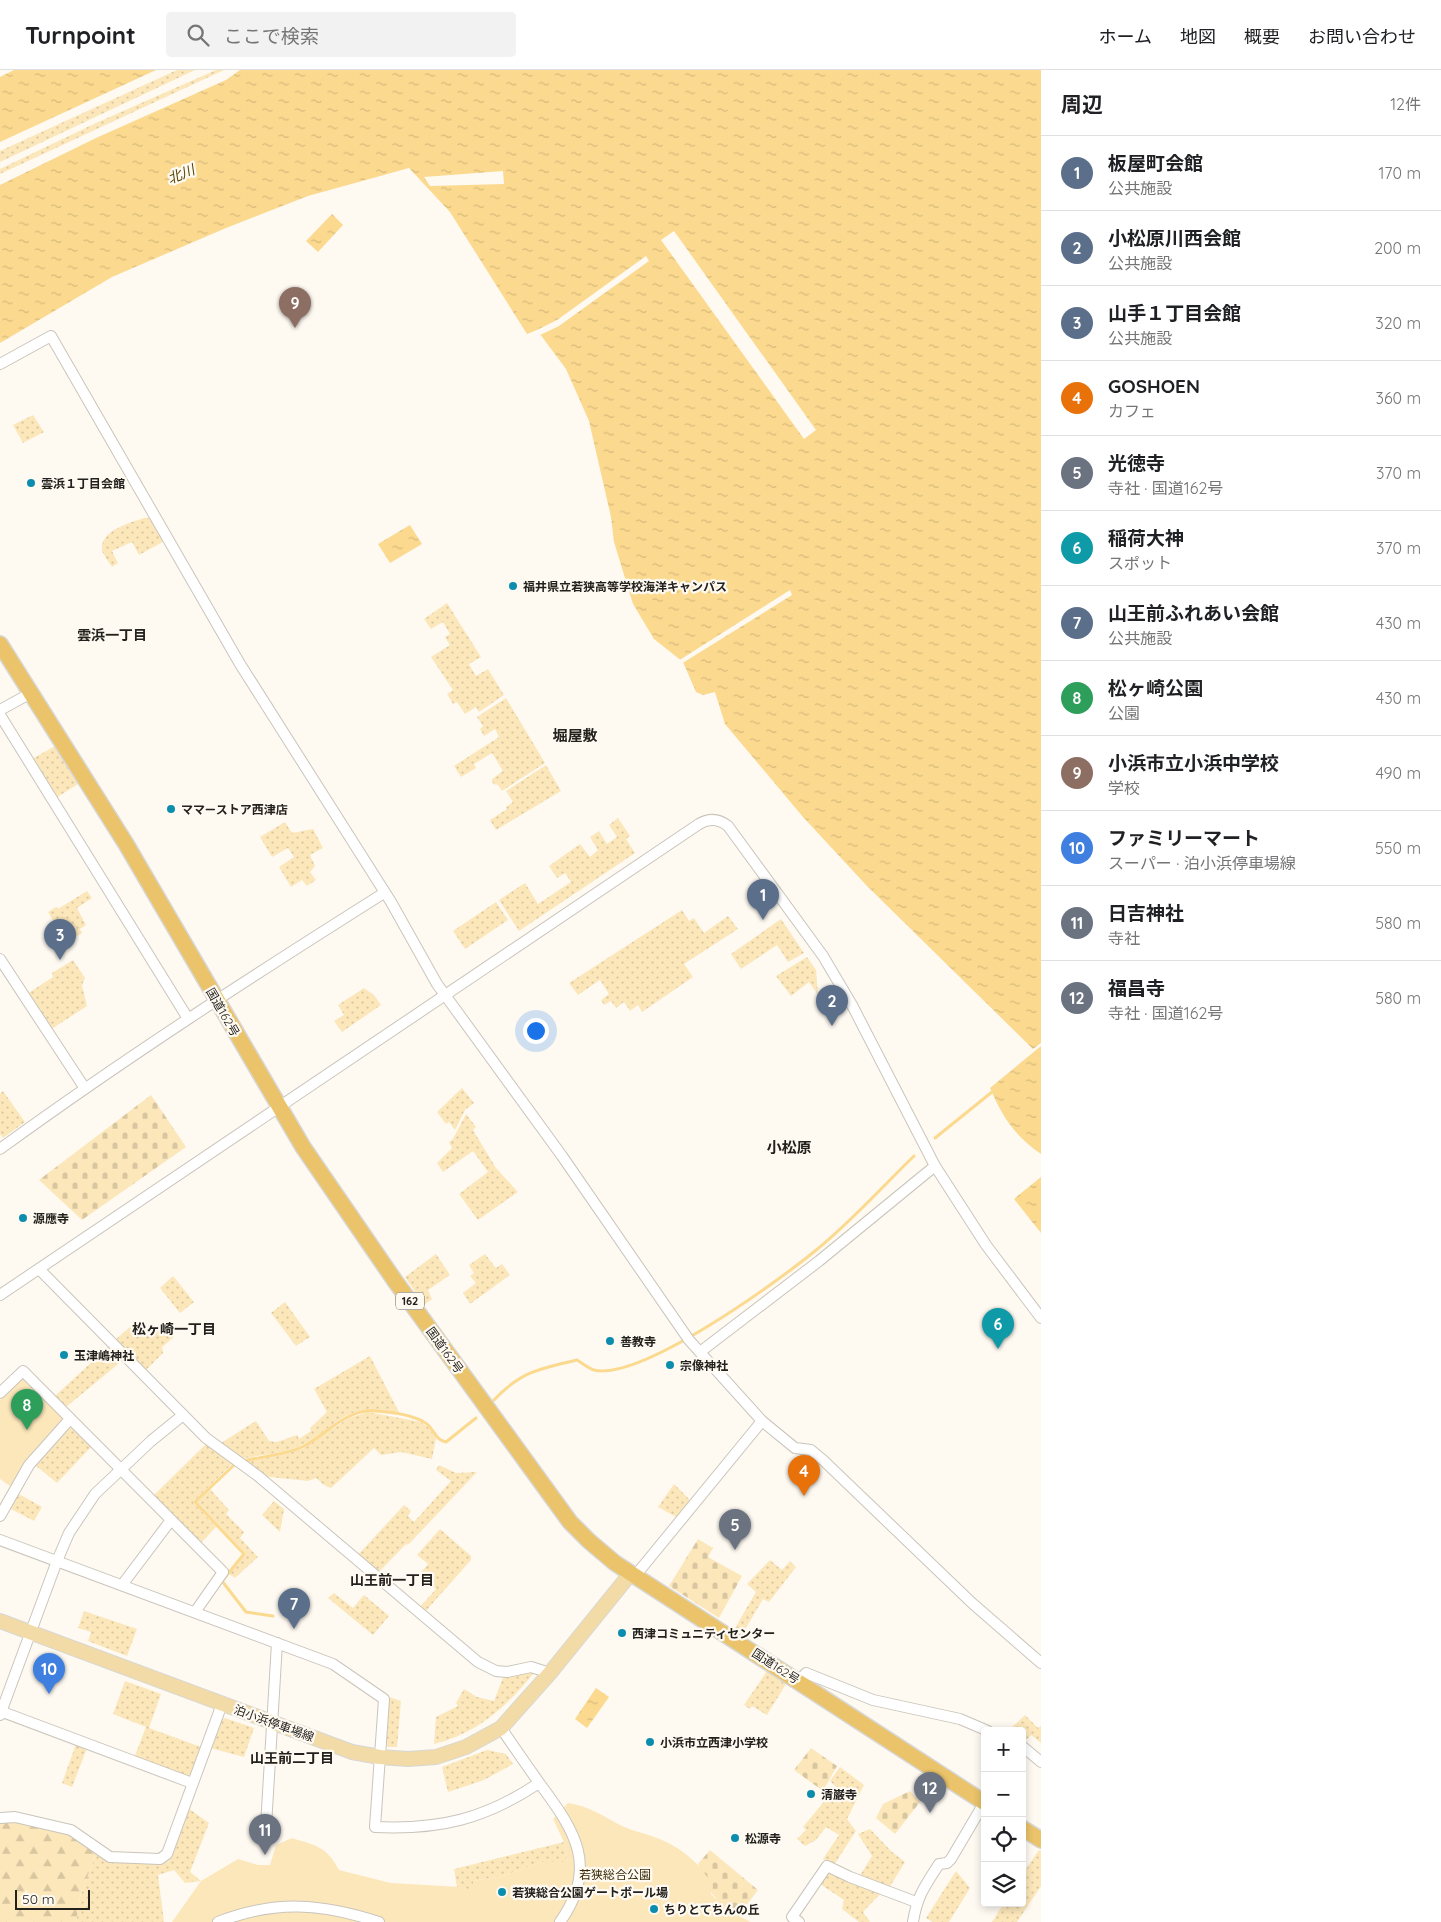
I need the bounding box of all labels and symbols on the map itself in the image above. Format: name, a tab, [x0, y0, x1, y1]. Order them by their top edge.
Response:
water label: 北川	[165, 160, 199, 188]
pin: 9	[279, 287, 311, 328]
place label: 雲浜１丁目会館	[41, 476, 125, 491]
marker: 雲浜１丁目会館	[25, 477, 37, 489]
place label: 福井県立若狭高等学校海洋キャンパス	[523, 579, 727, 594]
marker: 福井県立若狭高等学校海洋キャンパス	[507, 580, 519, 592]
district label: 雲浜一丁目	[77, 626, 147, 644]
district label: 堀屋敷	[552, 726, 598, 745]
place label: ママ―ストア西津店	[181, 802, 288, 817]
marker: ママ―ストア西津店	[165, 803, 177, 815]
pin: 1	[747, 879, 779, 920]
pin: 3	[44, 919, 76, 960]
street label: 国道162号	[203, 985, 243, 1039]
pin: 2	[816, 985, 848, 1026]
your location	[523, 1018, 549, 1044]
district label: 小松原	[766, 1138, 812, 1157]
place label: 源應寺	[33, 1211, 69, 1226]
marker: 源應寺	[17, 1212, 29, 1224]
road number: 162	[396, 1292, 424, 1310]
pin: 6	[982, 1308, 1014, 1349]
district label: 松ヶ崎一丁目	[132, 1320, 216, 1338]
street label: 国道162号	[423, 1324, 467, 1376]
place label: 善教寺	[620, 1334, 656, 1349]
marker: 善教寺	[604, 1335, 616, 1347]
place label: 玉津嶋神社	[74, 1348, 134, 1363]
marker: 玉津嶋神社	[58, 1349, 70, 1361]
place label: 宗像神社	[680, 1358, 728, 1373]
marker: 宗像神社	[664, 1359, 676, 1371]
pin: 8	[11, 1389, 43, 1430]
pin: 4	[788, 1455, 820, 1496]
pin: 5	[719, 1509, 751, 1550]
district label: 山王前一丁目	[350, 1571, 434, 1589]
pin: 7	[278, 1588, 310, 1629]
place label: 西津コミュニティセンター	[632, 1626, 775, 1641]
marker: 西津コミュニティセンター	[616, 1627, 628, 1639]
street label: 国道162号	[749, 1645, 803, 1687]
pin: 10	[33, 1653, 65, 1694]
street label: 泊小浜停車場線	[232, 1702, 316, 1744]
place label: 小浜市立西津小学校	[660, 1735, 768, 1750]
marker: 小浜市立西津小学校	[644, 1736, 656, 1748]
district label: 山王前二丁目	[250, 1749, 334, 1767]
pin: 12	[914, 1772, 946, 1813]
place label: 清巌寺	[821, 1787, 857, 1802]
marker: 清巌寺	[805, 1788, 817, 1800]
pin: 11	[249, 1814, 281, 1855]
place label: 松源寺	[745, 1831, 781, 1846]
marker: 松源寺	[729, 1832, 741, 1844]
park label: 若狭総合公園	[579, 1867, 651, 1882]
place label: 若狭総合公園ゲートボール場	[512, 1885, 668, 1900]
marker: 若狭総合公園ゲートボール場	[496, 1886, 508, 1898]
scale bar	[15, 1887, 90, 1910]
place label: ちりとてちんの丘	[664, 1902, 760, 1917]
marker: ちりとてちんの丘	[648, 1903, 660, 1915]

